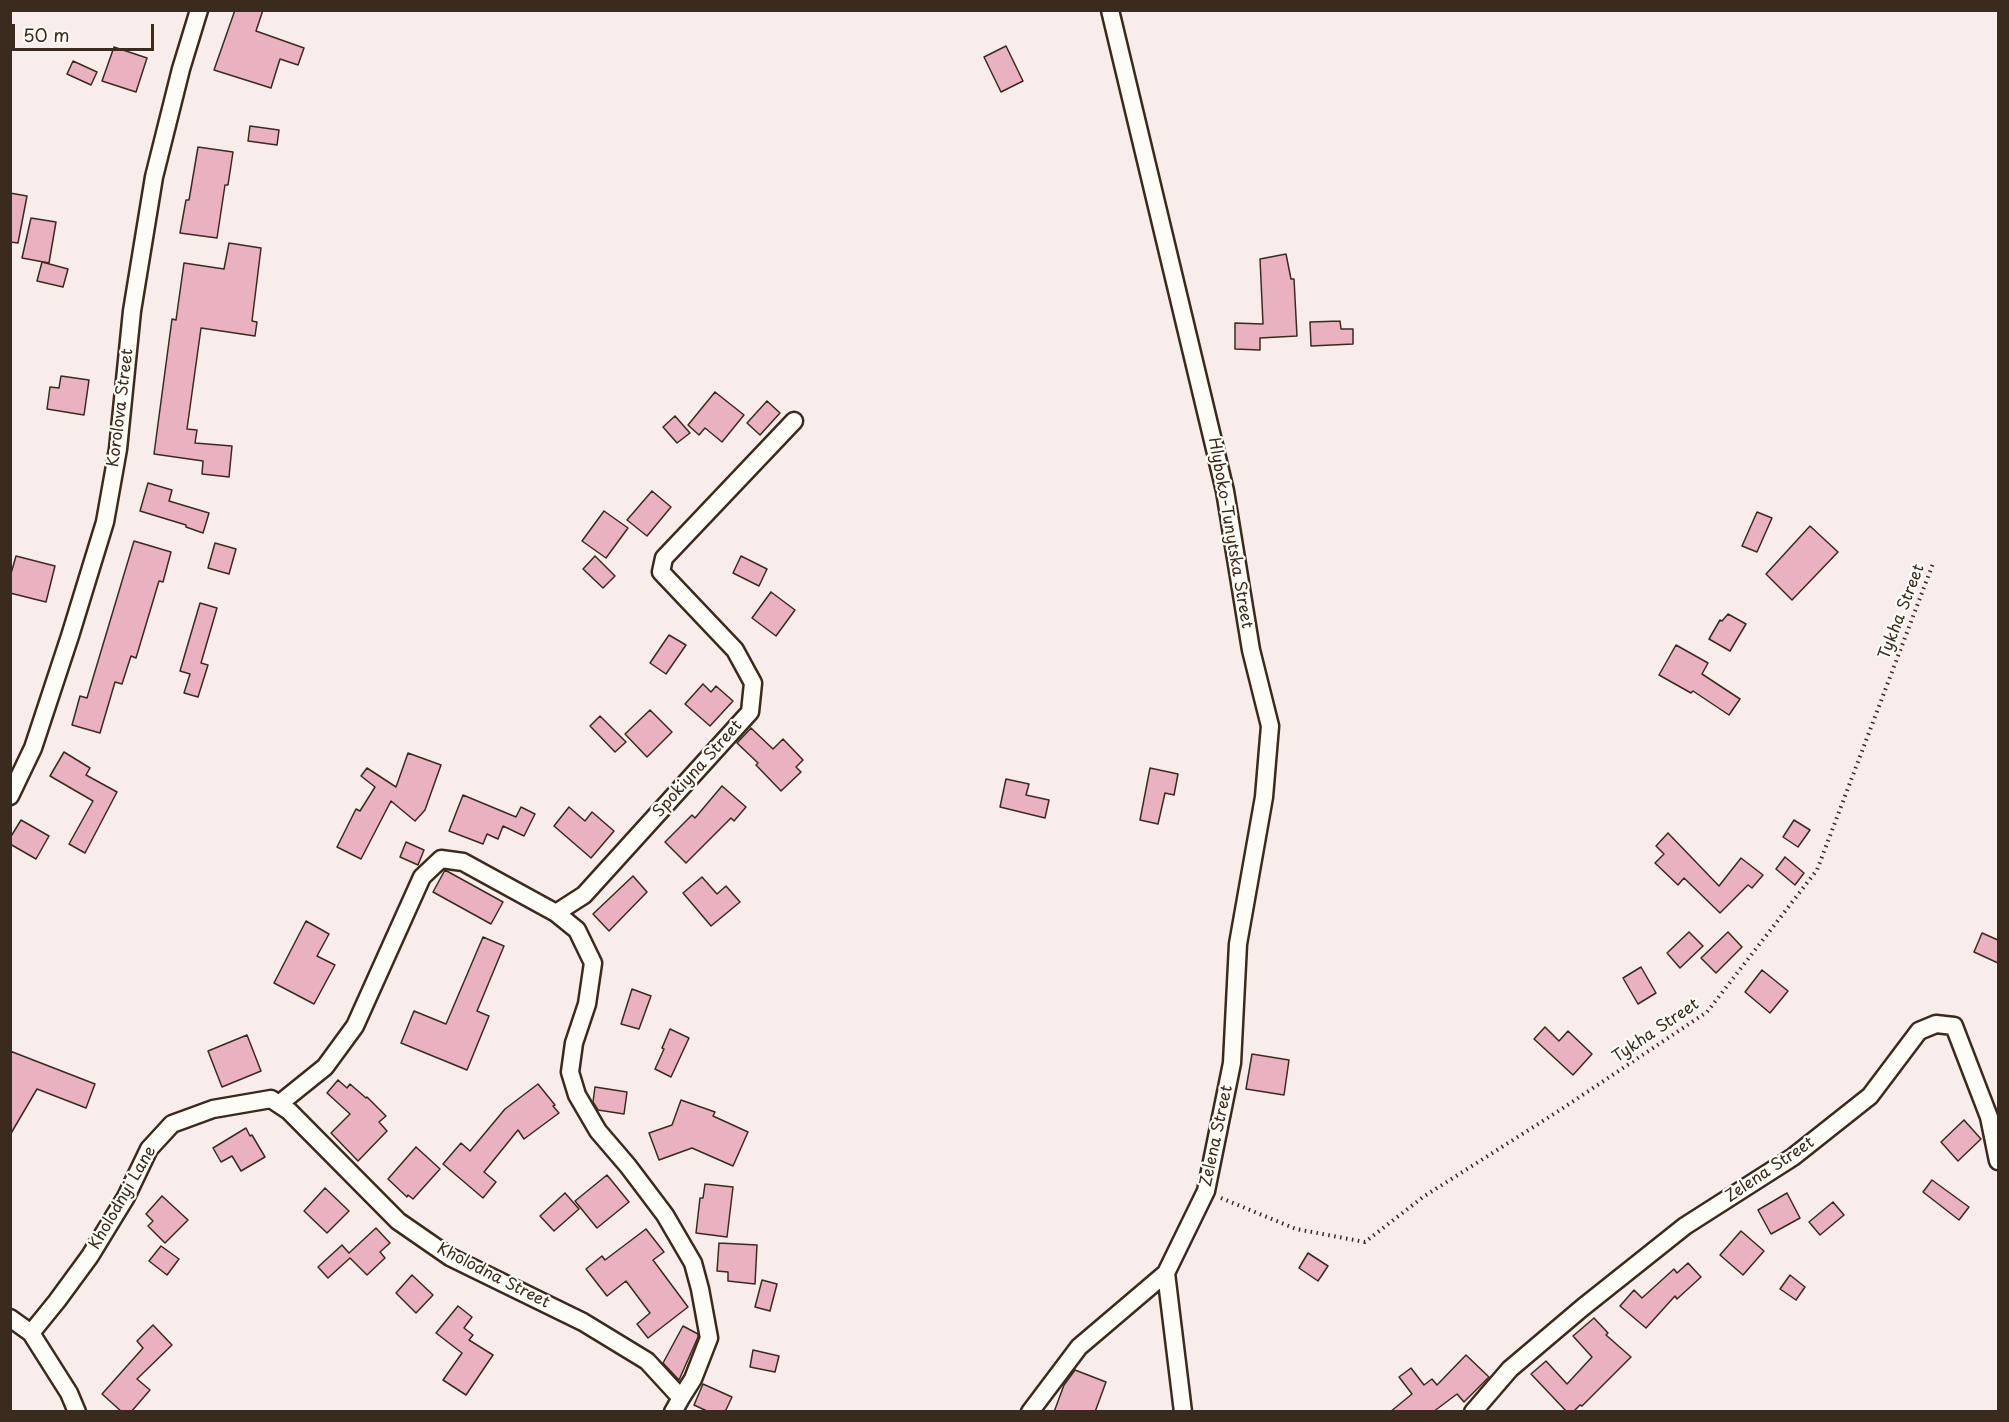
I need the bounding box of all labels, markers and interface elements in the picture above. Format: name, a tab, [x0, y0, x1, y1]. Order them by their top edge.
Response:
scale bar	[15, 12, 158, 50]
text: 50 m	[23, 21, 70, 48]
street label: Korolova Street	[104, 347, 138, 469]
street label: Hlyboko-Tunytska Street	[1204, 436, 1256, 630]
street label: Tykha Street	[1875, 562, 1929, 662]
street label: Spokiyna Street	[649, 717, 747, 821]
street label: Tykha Street	[1609, 995, 1703, 1067]
street label: Zelena Street	[1197, 1084, 1237, 1188]
street label: Zelena Street	[1722, 1133, 1818, 1207]
street label: Kholodnyi Lane	[85, 1143, 161, 1253]
street label: Kholodna Street	[433, 1239, 553, 1313]

